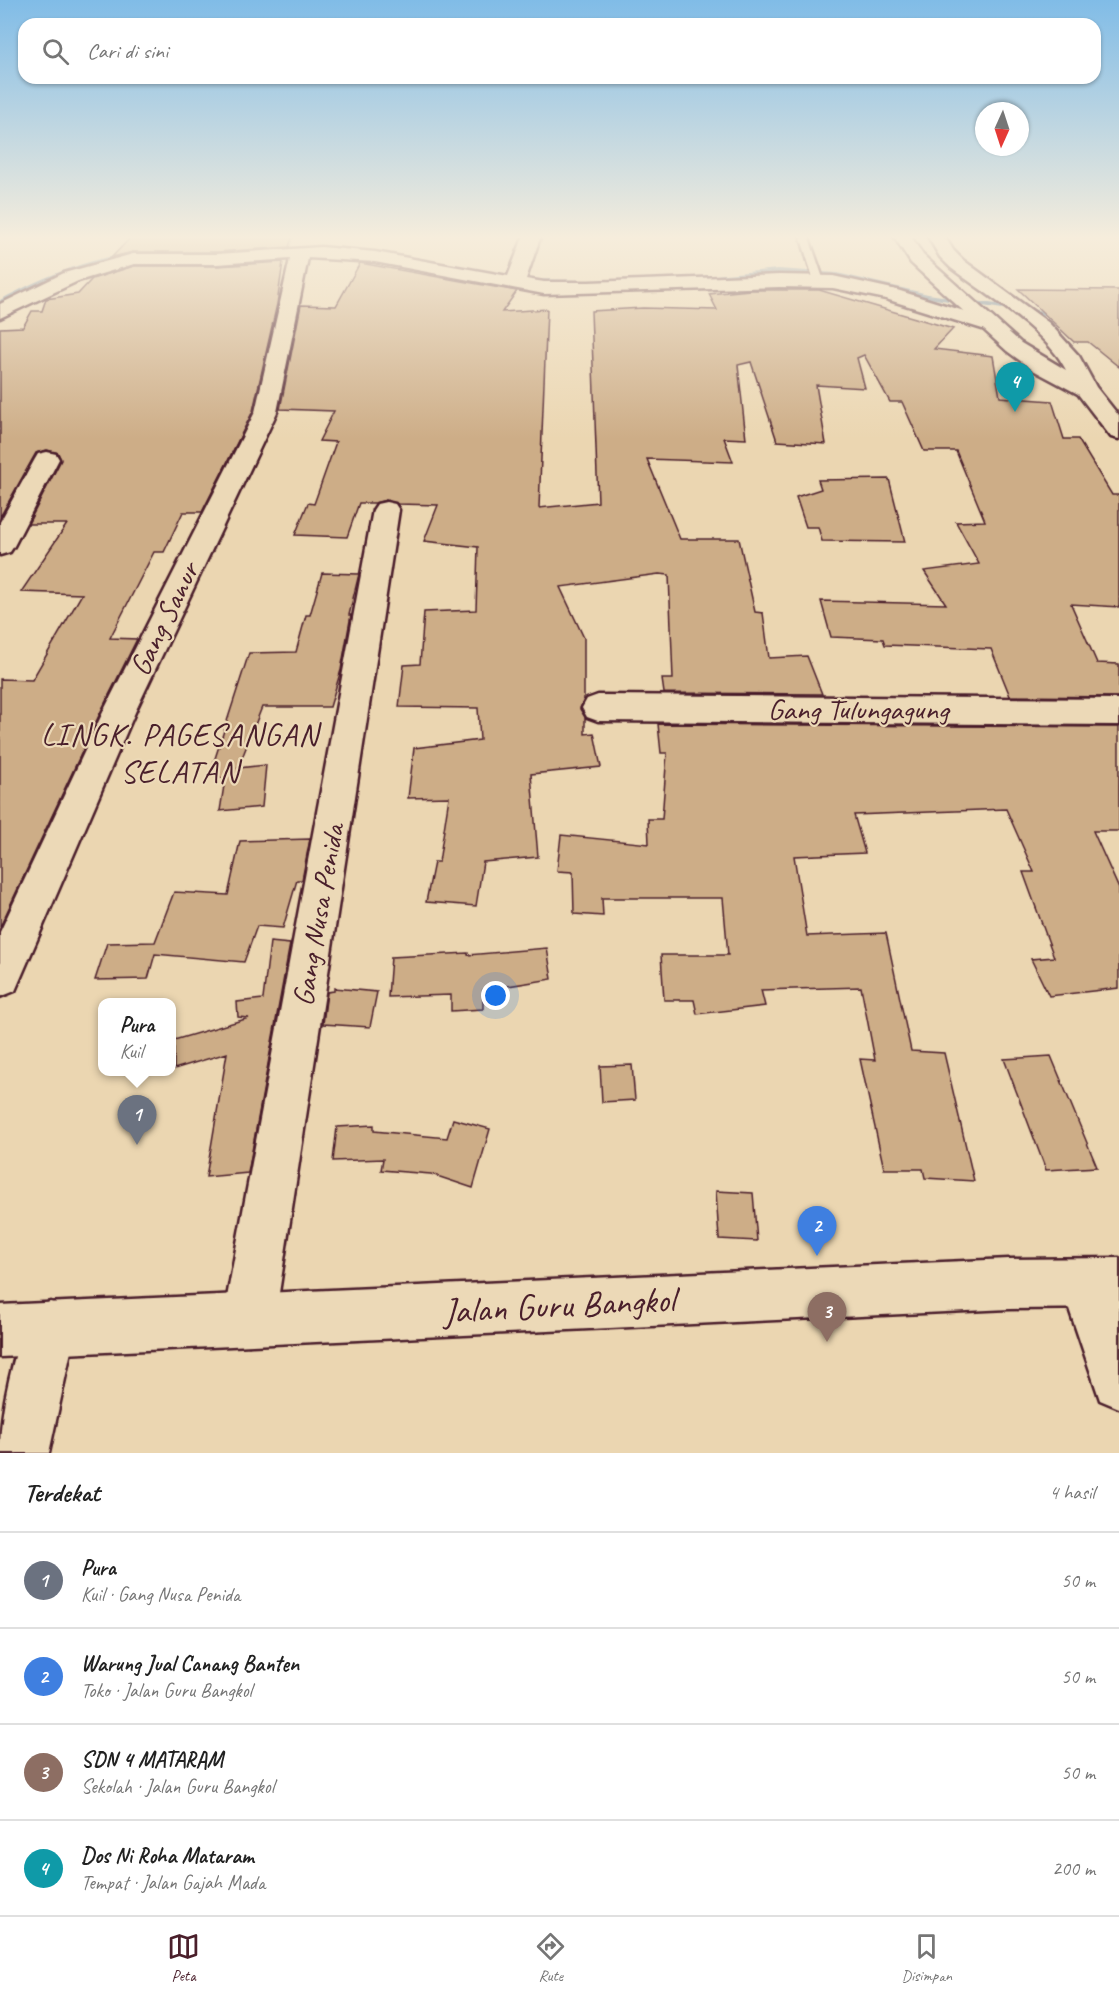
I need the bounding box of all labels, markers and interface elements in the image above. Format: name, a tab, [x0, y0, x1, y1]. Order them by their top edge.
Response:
search box	[18, 18, 1101, 84]
icon: search	[39, 35, 72, 68]
text: Cari di sini	[87, 37, 168, 65]
north arrow	[975, 102, 1029, 156]
pin: 4	[996, 362, 1034, 412]
street label: Gang Sanur	[120, 553, 209, 682]
street label: Gang Tulungagung	[768, 690, 951, 728]
district label: LINGK. PAGESANGAN SELATAN	[41, 714, 322, 792]
street label: Gang Nusa Penida	[283, 819, 353, 1009]
your location	[481, 981, 510, 1010]
popup	[98, 998, 176, 1076]
text: Pura	[120, 1011, 154, 1039]
text: Kuil	[120, 1039, 143, 1064]
pin: 1	[118, 1096, 156, 1145]
pin: 2	[798, 1206, 836, 1256]
street label: Jalan Guru Bangkol	[440, 1276, 682, 1334]
pin: 3	[808, 1292, 846, 1342]
text: Terdekat	[24, 1476, 100, 1509]
text: 4 hasil	[1049, 1480, 1095, 1505]
text: Pura	[81, 1554, 116, 1582]
text: 1	[39, 1568, 48, 1593]
text: 50 m	[1061, 1568, 1095, 1593]
text: Kuil · Gang Nusa Penida	[81, 1582, 240, 1607]
text: Warung Jual Canang Banten	[81, 1650, 299, 1678]
text: 2	[39, 1664, 48, 1689]
text: 50 m	[1061, 1664, 1095, 1689]
text: Toko · Jalan Guru Bangkol	[81, 1678, 252, 1703]
text: SDN 4 MATARAM	[81, 1746, 223, 1774]
text: 3	[39, 1760, 48, 1785]
text: 50 m	[1061, 1760, 1095, 1785]
text: Sekolah · Jalan Guru Bangkol	[81, 1774, 274, 1799]
text: Dos Ni Roha Mataram	[81, 1842, 253, 1870]
text: 4	[39, 1856, 48, 1881]
text: 200 m	[1052, 1856, 1095, 1881]
text: Tempat · Jalan Gajah Mada	[81, 1870, 265, 1895]
tab: Peta	[167, 1930, 200, 1986]
tab: Rute	[534, 1930, 567, 1986]
tab: Disimpan	[901, 1930, 952, 1986]

